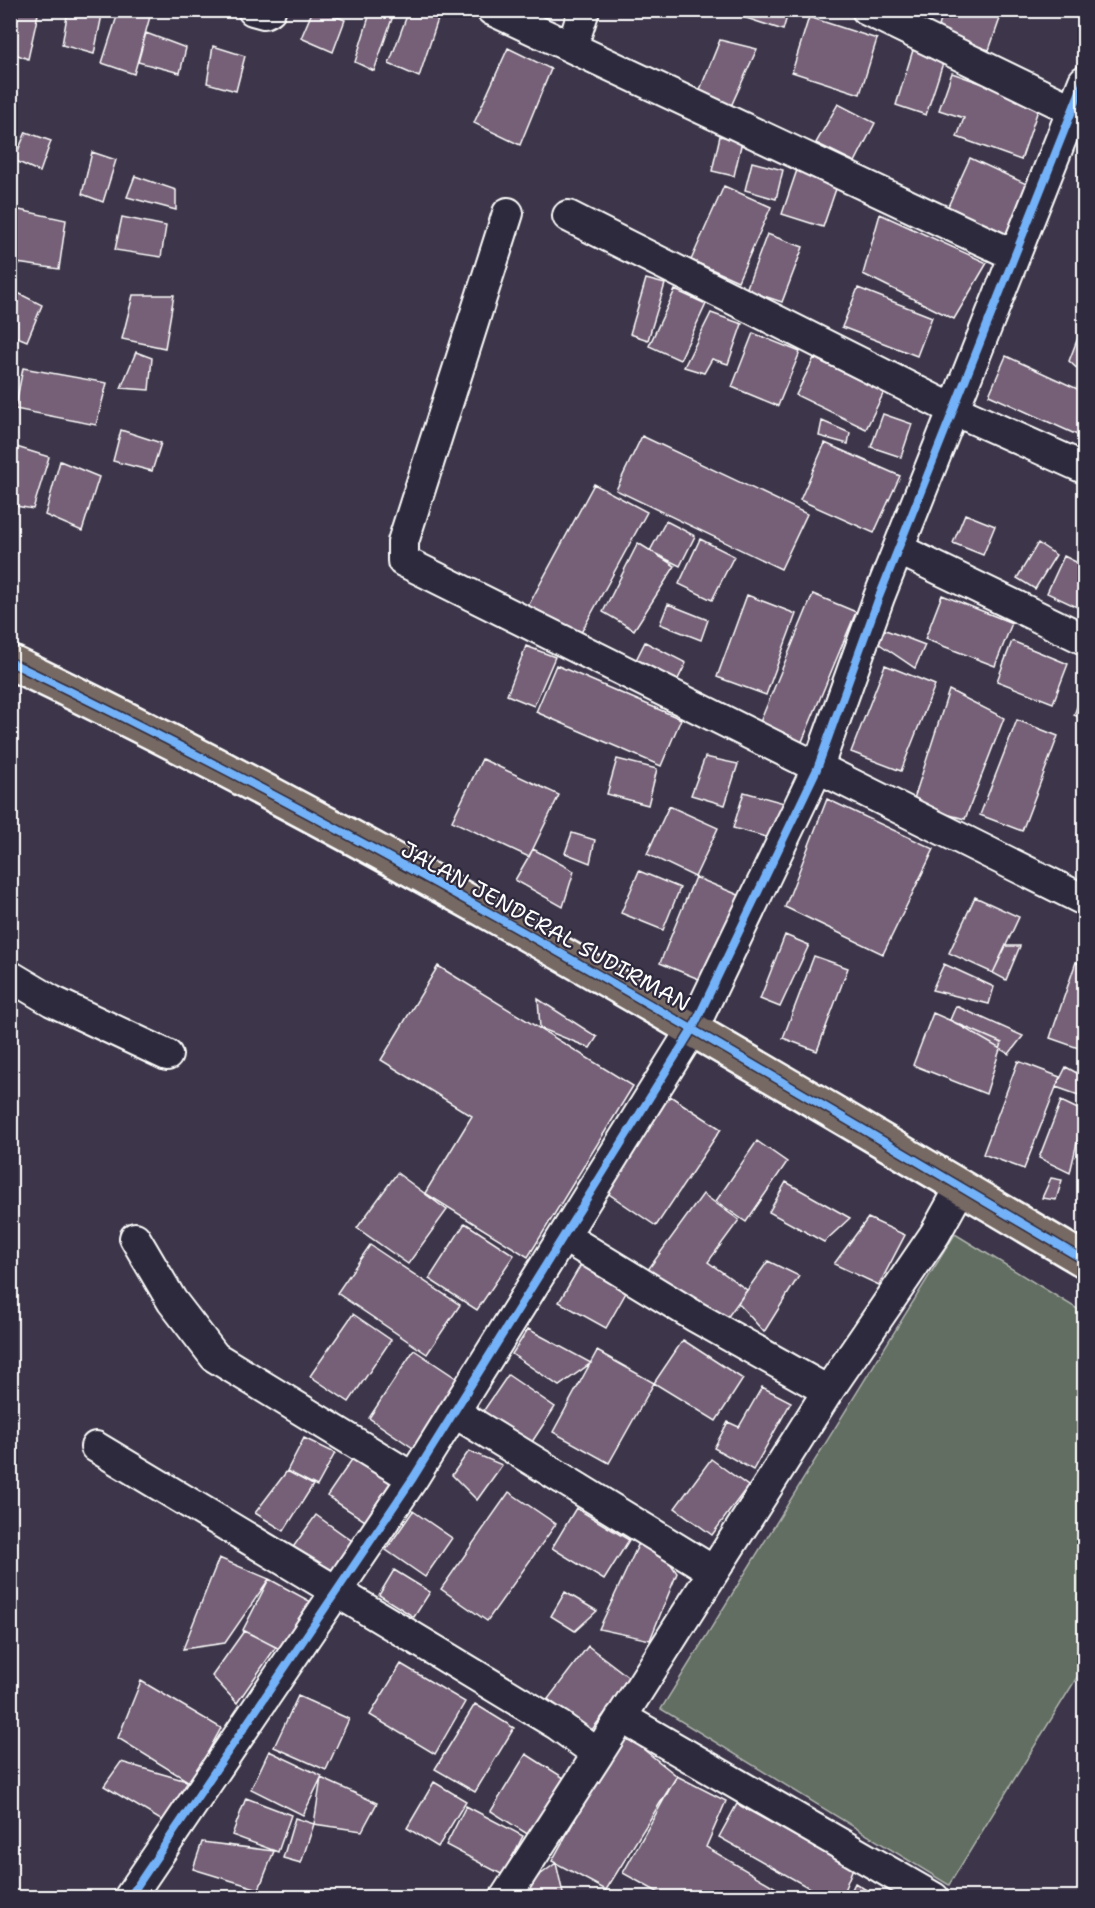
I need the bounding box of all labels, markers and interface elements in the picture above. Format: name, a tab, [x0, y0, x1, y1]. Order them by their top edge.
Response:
street label: JALAN JENDERAL SUDIRMAN	[396, 835, 696, 1018]

